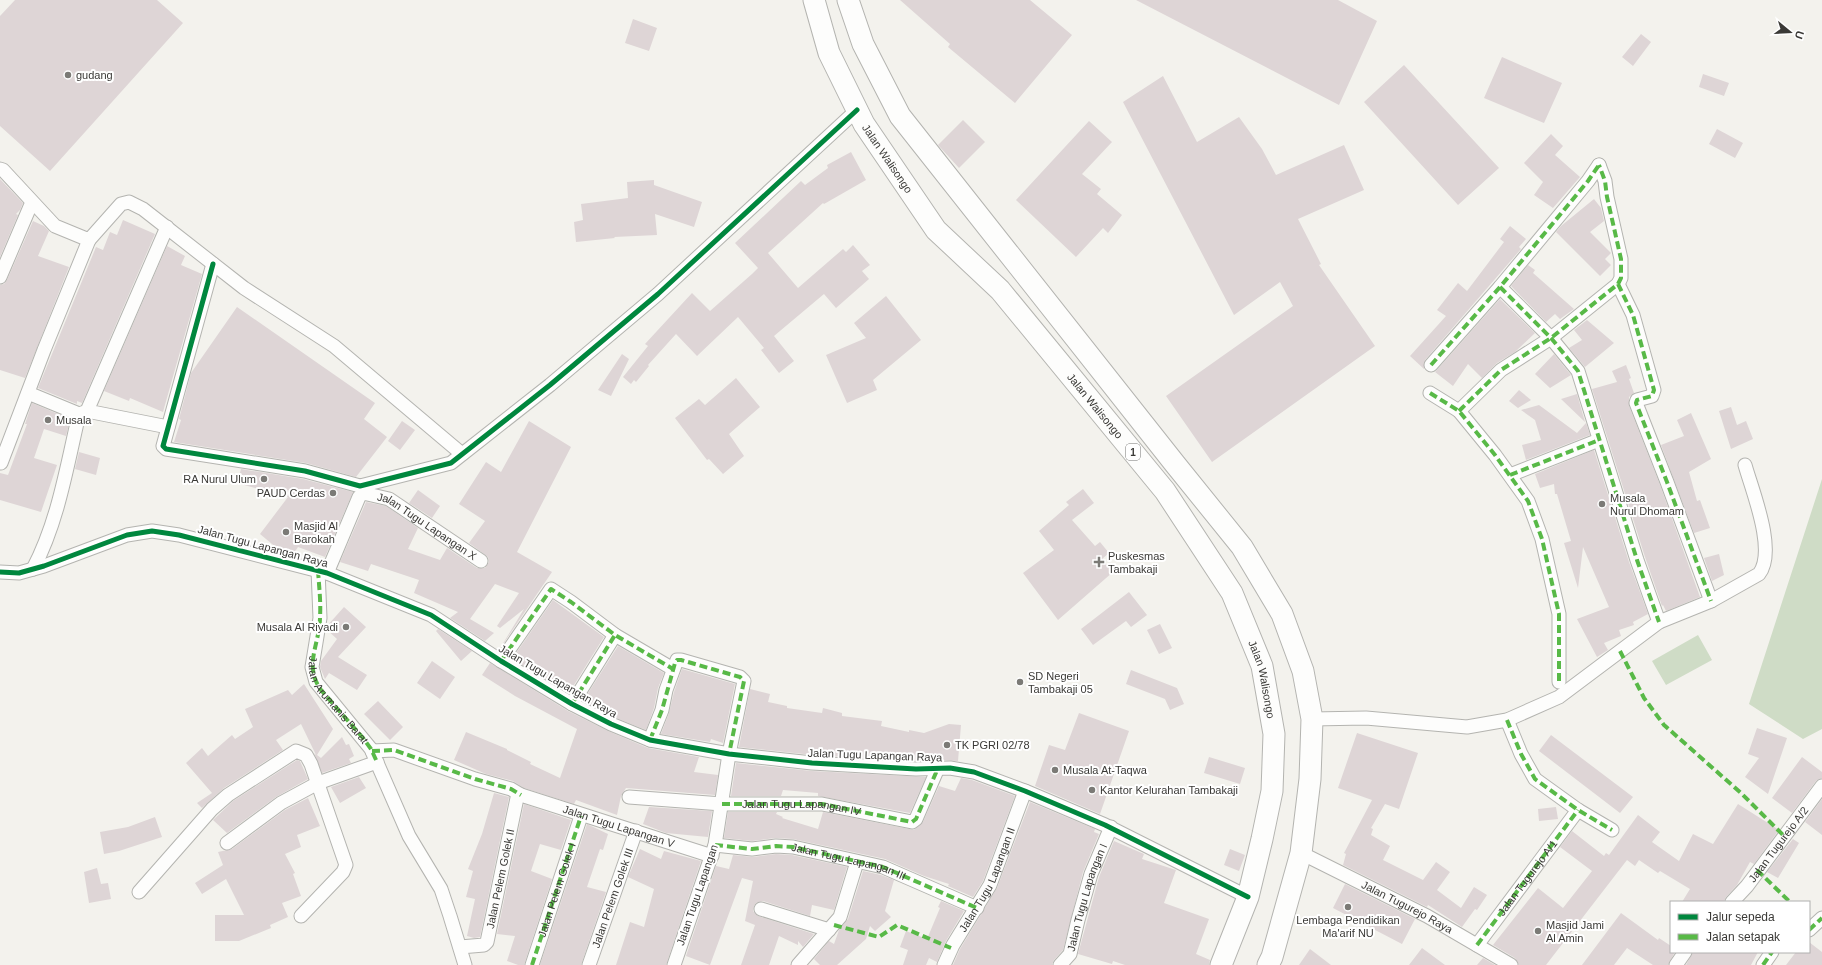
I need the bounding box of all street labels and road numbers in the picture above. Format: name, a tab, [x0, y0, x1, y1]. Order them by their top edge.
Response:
street label: Jalan Walisongo	[860, 122, 915, 195]
street label: Jalan Walisongo	[1065, 371, 1125, 441]
road number: 1	[1126, 444, 1140, 460]
street label: Jalan Tugu Lapangan X	[376, 490, 479, 563]
street label: Jalan Tugu Lapangan Raya	[196, 523, 330, 569]
street label: Jalan Walisongo	[1246, 638, 1277, 719]
street label: Jalan Tugu Lapangan Raya	[497, 642, 620, 720]
street label: Jalan Arumanis Barat	[307, 655, 371, 746]
street label: Jalan Tugu Lapangan Raya	[808, 747, 943, 763]
street label: Jalan Tugu Lapangan IV	[742, 798, 862, 818]
street label: Jalan Tugu Lapangan V	[561, 803, 677, 850]
street label: Jalan Tugurejo A/2	[1746, 804, 1810, 884]
street label: Jalan Tugu Lapangan II	[957, 826, 1017, 934]
street label: Jalan Pelem Golek II	[484, 828, 516, 930]
street label: Jalan Tugurejo A/1	[1495, 838, 1559, 918]
street label: Jalan Pelem Golek I	[536, 841, 578, 939]
street label: Jalan Tugu Lapangan III	[790, 841, 908, 882]
street label: Jalan Tugu Lapangan I	[1065, 842, 1109, 952]
street label: Jalan Tugu Lapangan	[674, 843, 720, 947]
street label: Jalan Pelem Golek III	[590, 847, 635, 949]
street label: Jalan Tugurejo Raya	[1360, 878, 1456, 936]

